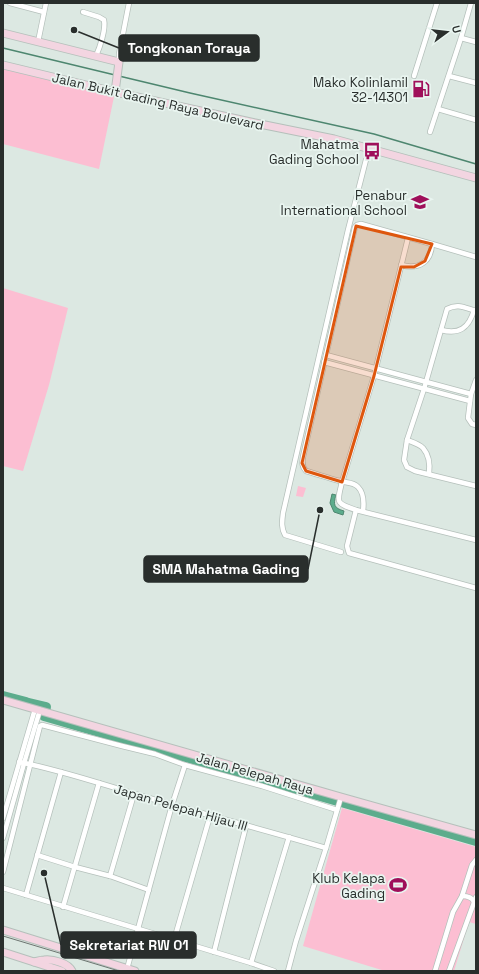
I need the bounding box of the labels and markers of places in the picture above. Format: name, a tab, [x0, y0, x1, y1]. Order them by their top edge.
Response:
callout: Tongkonan Toraya	[119, 35, 259, 61]
place label: Mako Kolinlamil 32-14301	[313, 74, 408, 106]
fuel station icon: Mako Kolinlamil 32-14301	[411, 79, 431, 99]
place label: Mahatma Gading School	[269, 136, 360, 168]
bus stop icon: Mahatma Gading School	[362, 141, 382, 161]
place label: Penabur International School	[281, 187, 407, 219]
school or university icon: Penabur International School	[410, 192, 430, 212]
callout: SMA Mahatma Gading	[144, 556, 308, 582]
place label: Klub Kelapa Gading	[312, 870, 386, 902]
sports icon: Klub Kelapa Gading	[388, 875, 408, 895]
callout: Sekretariat RW 01	[61, 932, 196, 958]

